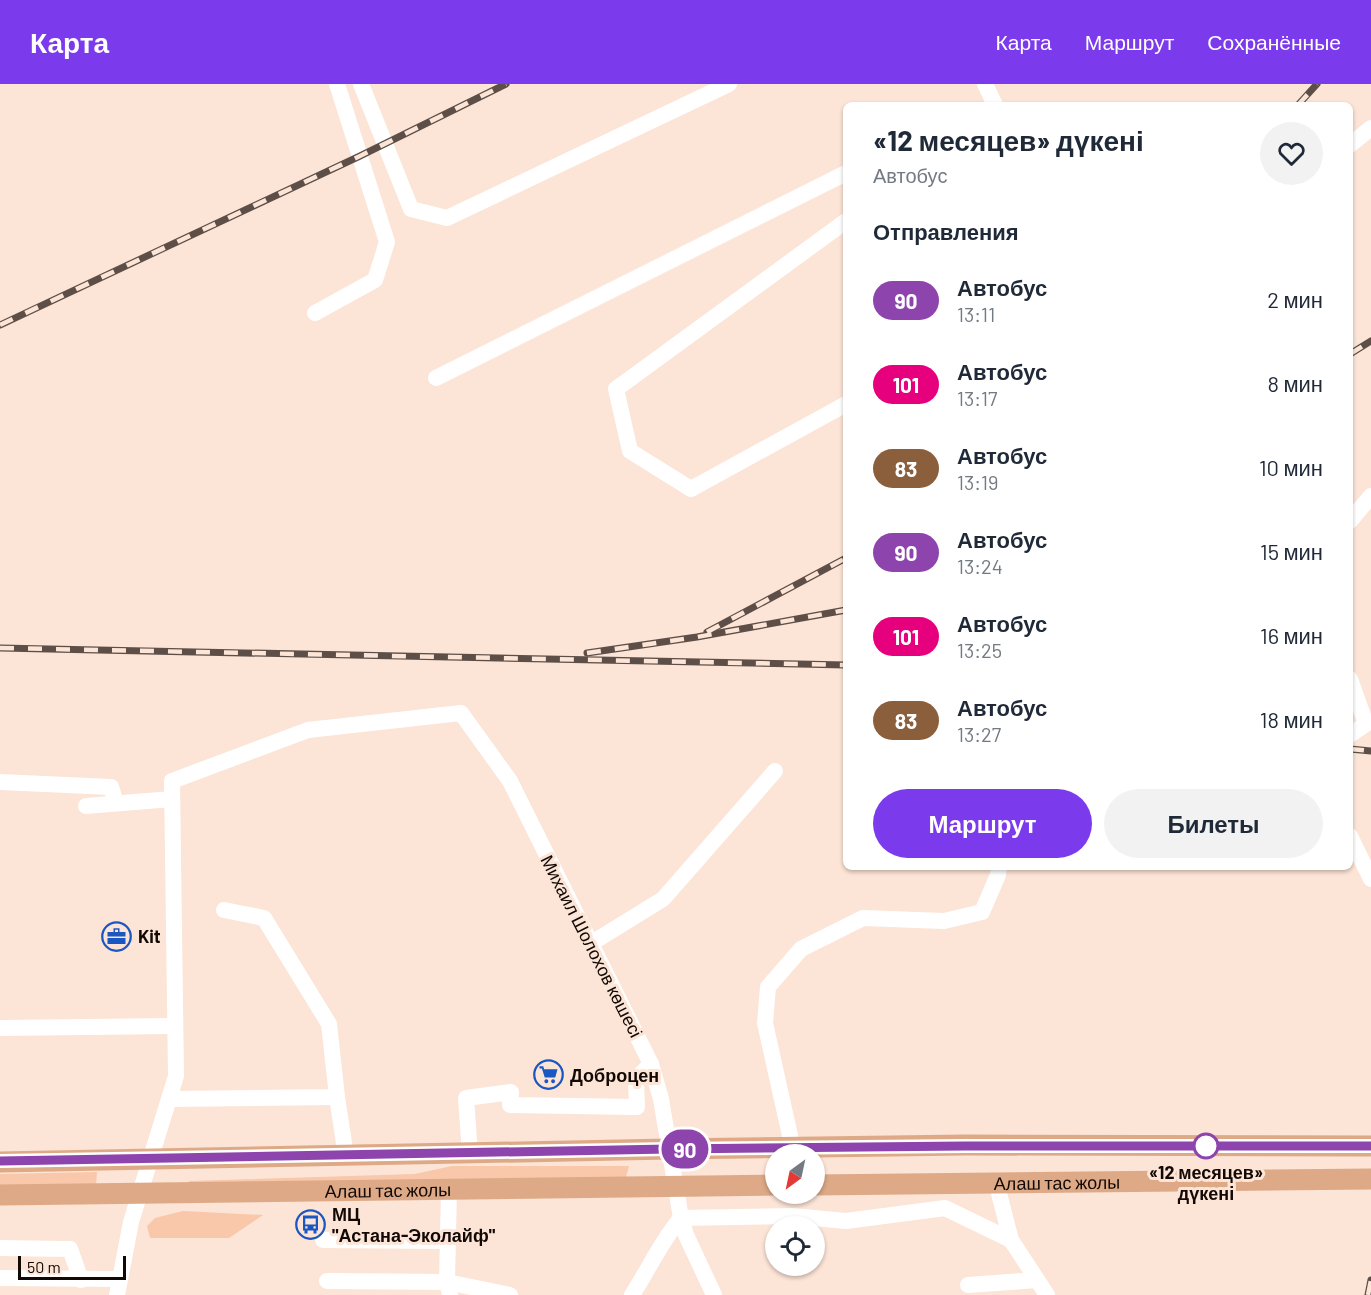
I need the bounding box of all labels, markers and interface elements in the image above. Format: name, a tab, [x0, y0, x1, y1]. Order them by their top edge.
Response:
text: Карта	[30, 25, 109, 59]
text: Карта	[996, 29, 1052, 54]
text: Маршрут	[1085, 29, 1174, 54]
text: Сохранённые	[1207, 29, 1341, 54]
button: heart	[1260, 122, 1323, 185]
text: «12 месяцев» дүкені	[873, 123, 1144, 157]
text: Автобус	[873, 163, 947, 187]
text: Отправления	[873, 218, 1019, 244]
text: Автобус	[957, 274, 1047, 300]
text: 2 мин	[1267, 286, 1323, 312]
text: 90	[894, 288, 918, 313]
text: 13:11	[957, 302, 995, 326]
text: Автобус	[957, 358, 1047, 384]
text: 8 мин	[1268, 370, 1323, 396]
text: 101	[893, 372, 919, 397]
text: 13:17	[957, 386, 998, 410]
text: Автобус	[957, 442, 1047, 468]
text: 10 мин	[1259, 454, 1323, 480]
text: 83	[895, 456, 917, 481]
text: 13:19	[957, 470, 999, 494]
text: Автобус	[957, 526, 1047, 552]
text: 15 мин	[1260, 538, 1323, 564]
text: 90	[894, 540, 918, 565]
text: 13:24	[957, 554, 1003, 578]
text: Автобус	[957, 610, 1047, 636]
text: 16 мин	[1260, 622, 1323, 648]
text: 101	[893, 624, 919, 649]
text: 13:25	[957, 638, 1002, 662]
text: Автобус	[957, 694, 1047, 720]
text: 18 мин	[1260, 706, 1323, 732]
text: 83	[895, 708, 917, 733]
text: 13:27	[957, 722, 1001, 746]
button: Маршрут	[873, 789, 1092, 858]
button: Билеты	[1104, 789, 1323, 858]
street label: Михаил Шолохов көшесі	[536, 851, 648, 1041]
office icon: Kit	[101, 920, 133, 952]
place label: Kit	[138, 925, 161, 947]
supermarket icon: Доброцен	[533, 1059, 565, 1091]
place label: Доброцен	[570, 1064, 659, 1086]
line badge: 90	[658, 1130, 712, 1168]
marker: «12 месяцев» дүкені	[1193, 1133, 1219, 1159]
text: 90	[673, 1137, 697, 1162]
north arrow	[765, 1144, 825, 1204]
map controls	[765, 1144, 825, 1276]
place label: «12 месяцев» дүкені	[1149, 1161, 1263, 1204]
street label: Алаш тас жолы	[994, 1171, 1120, 1194]
street label: Алаш тас жолы	[325, 1178, 451, 1202]
place label: МЦ "Астана-Эколайф"	[332, 1203, 496, 1246]
bus stop icon: МЦ "Астана-Эколайф"	[295, 1208, 327, 1240]
button: locate	[765, 1216, 825, 1276]
scale bar	[18, 1253, 126, 1280]
text: 50 m	[27, 1257, 61, 1276]

